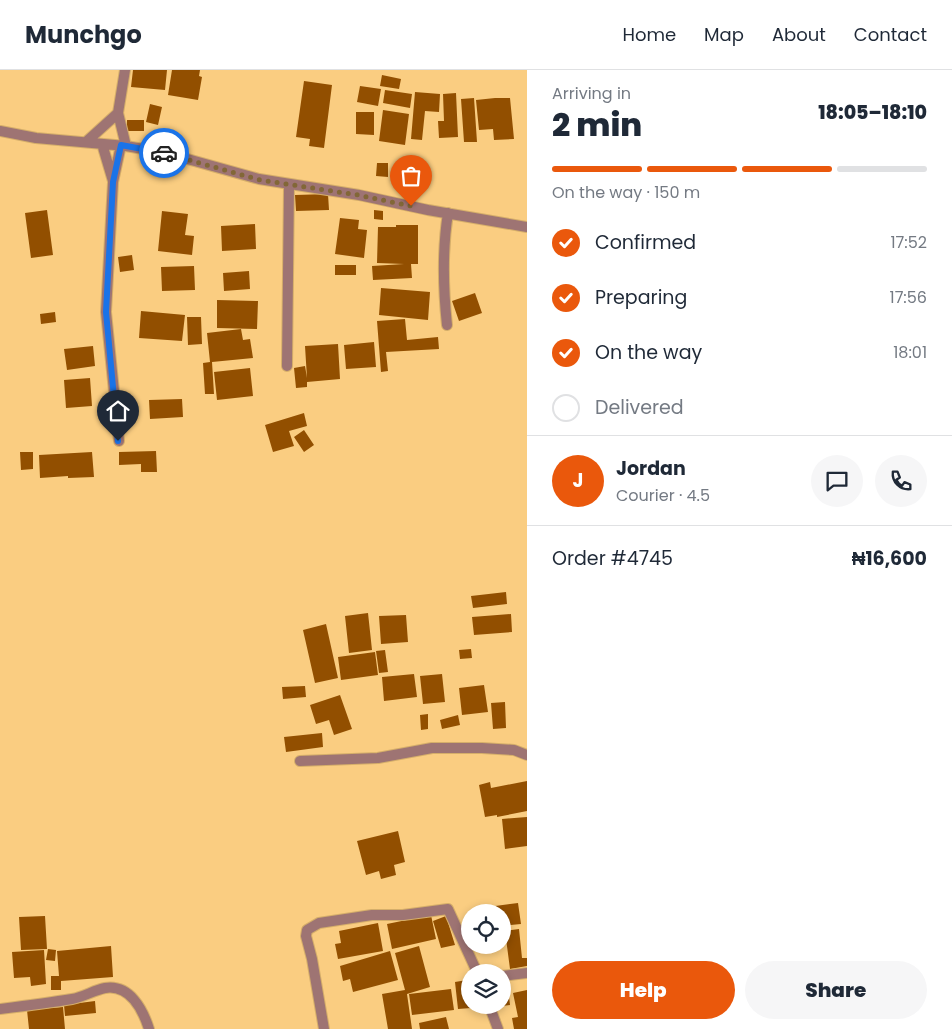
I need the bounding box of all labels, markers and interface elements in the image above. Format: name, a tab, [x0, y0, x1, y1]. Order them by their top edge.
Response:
text: Munchgo	[25, 18, 142, 51]
text: Home	[622, 22, 676, 47]
text: Map	[704, 22, 744, 47]
text: About	[772, 22, 826, 47]
text: Contact	[854, 22, 927, 47]
text: Arriving in	[552, 82, 631, 105]
text: 18:05–18:10	[818, 99, 927, 126]
text: 2 min	[552, 102, 642, 147]
courier	[139, 128, 189, 178]
icon: car	[150, 139, 178, 167]
pin	[390, 155, 432, 206]
icon: bag	[397, 162, 425, 190]
text: On the way · 150 m	[552, 181, 700, 204]
icon: check	[552, 229, 580, 257]
text: Confirmed	[595, 229, 696, 256]
text: 17:52	[890, 231, 927, 254]
icon: check	[552, 284, 580, 312]
text: Preparing	[595, 284, 687, 311]
text: 17:56	[890, 286, 927, 309]
icon: check	[552, 339, 580, 367]
text: On the way	[595, 339, 702, 366]
text: 18:01	[893, 341, 927, 364]
pin	[97, 390, 139, 441]
text: Delivered	[595, 394, 684, 421]
icon: home	[104, 397, 132, 425]
text: Jordan	[616, 455, 686, 482]
button: chat	[811, 455, 863, 507]
button: phone	[875, 455, 927, 507]
text: J	[573, 467, 583, 494]
text: Courier · 4.5	[616, 484, 710, 507]
text: Order #4745	[552, 545, 673, 572]
text: ₦16,600	[852, 545, 927, 572]
map controls	[461, 904, 511, 1014]
button: locate	[461, 904, 511, 954]
button: Help	[552, 961, 735, 1019]
button: Share	[745, 961, 927, 1019]
button: layers	[461, 964, 511, 1014]

